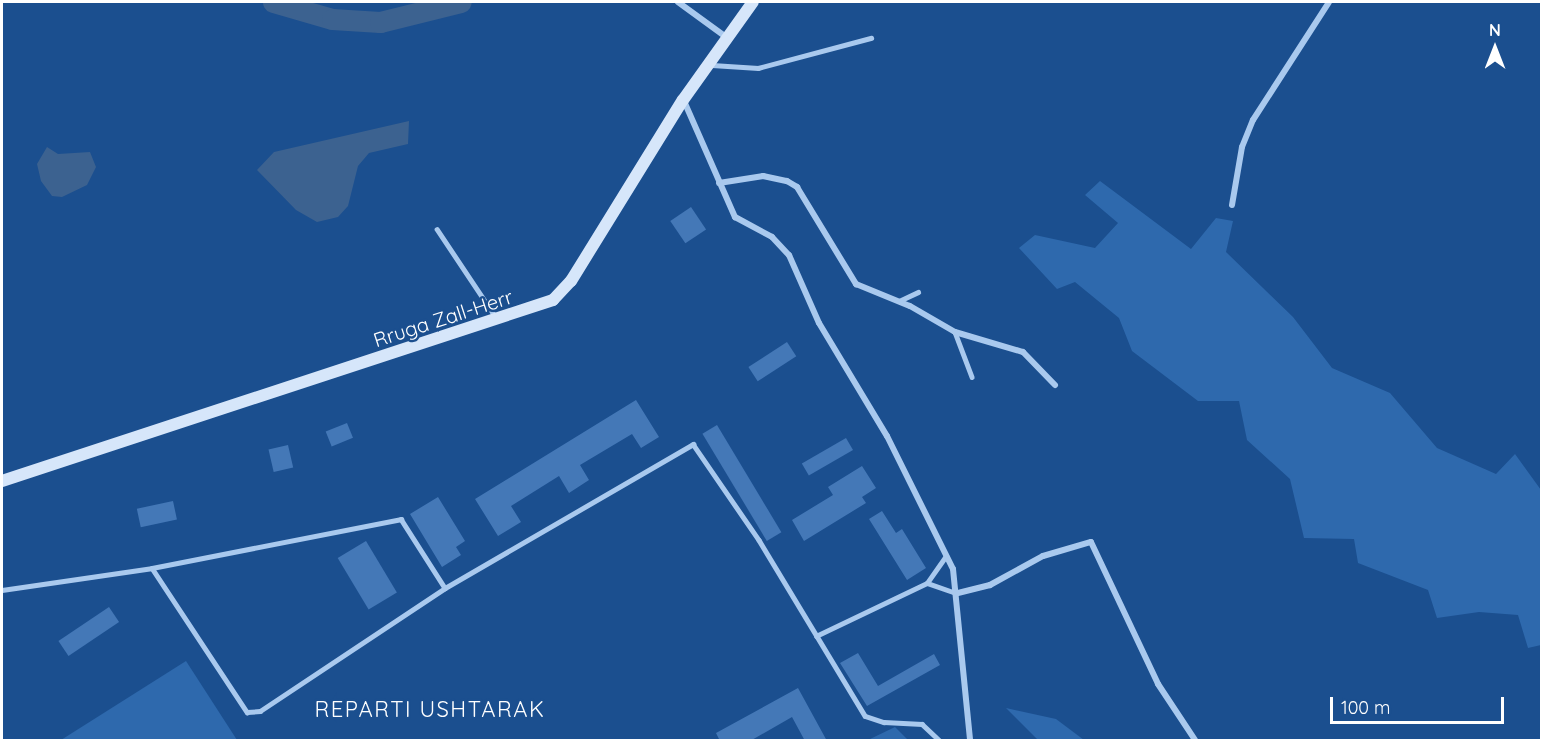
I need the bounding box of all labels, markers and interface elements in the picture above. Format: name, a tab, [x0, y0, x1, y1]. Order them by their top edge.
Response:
north arrow	[1465, 18, 1525, 78]
text: N	[1489, 20, 1501, 40]
street label: Rruga Zall-Herr	[370, 284, 516, 352]
scale bar	[1333, 685, 1507, 723]
text: 100 m	[1341, 696, 1390, 719]
district label: REPARTI USHTARAK	[315, 697, 545, 723]

